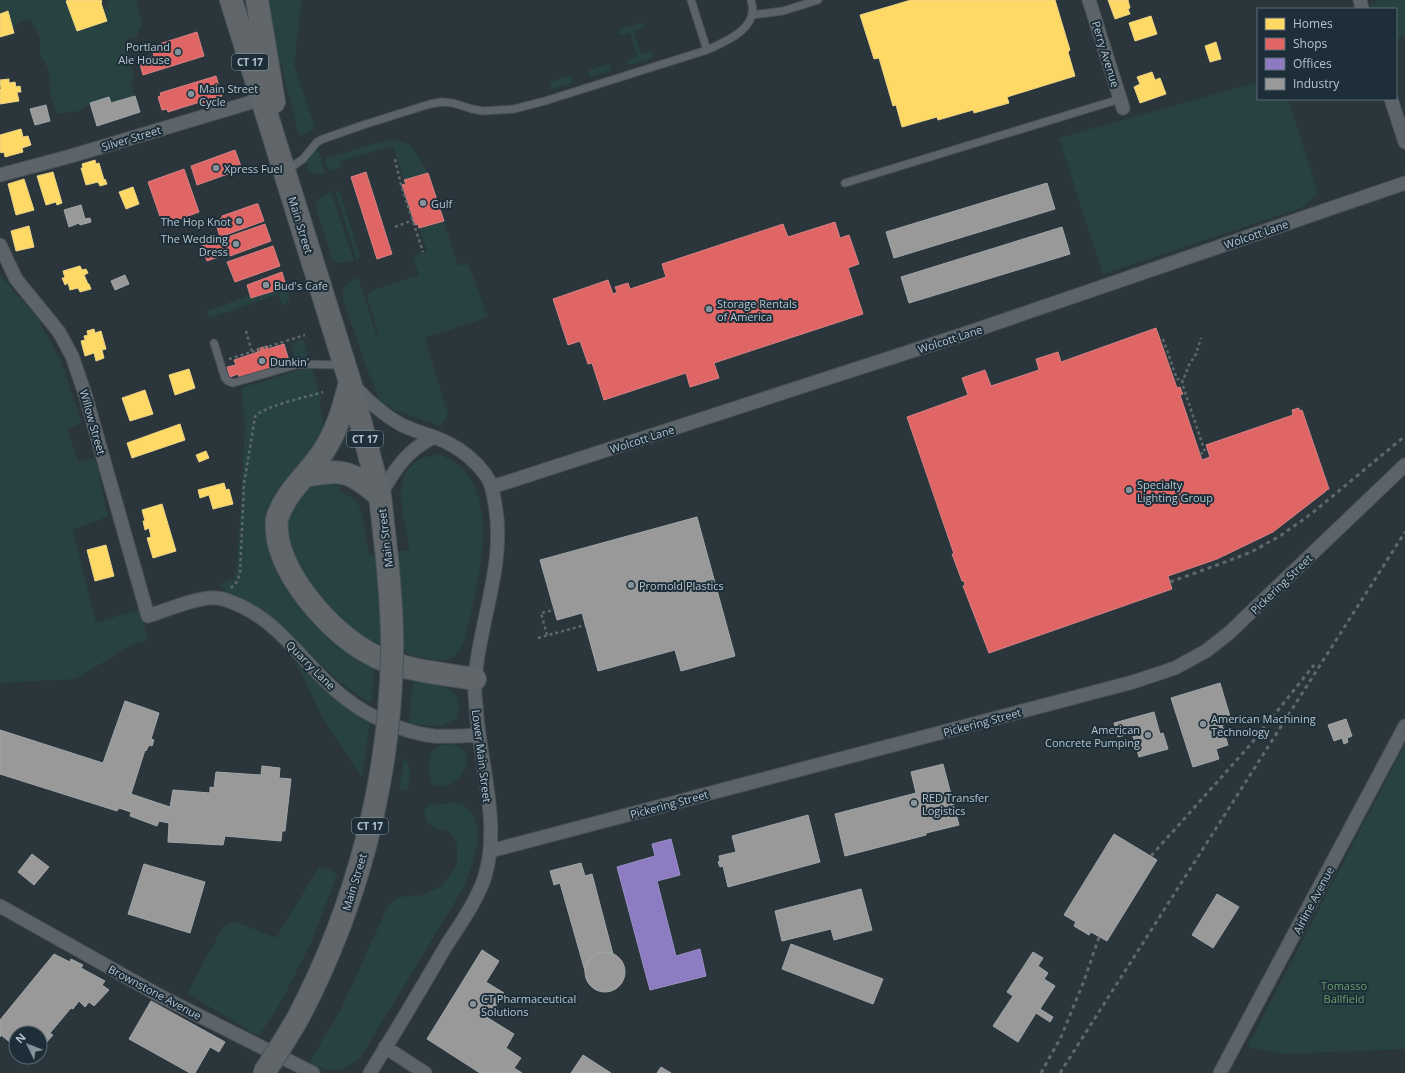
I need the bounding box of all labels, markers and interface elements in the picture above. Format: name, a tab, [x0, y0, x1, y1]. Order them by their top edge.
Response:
legend	[1257, 8, 1397, 100]
text: Homes	[1293, 15, 1333, 32]
street label: Perry Avenue	[1089, 19, 1123, 89]
text: Shops	[1293, 35, 1328, 52]
place label: Portland Ale House	[118, 39, 170, 67]
marker: Portland Ale House	[173, 47, 183, 57]
road number: CT 17	[232, 54, 268, 70]
text: Offices	[1293, 55, 1332, 72]
text: Industry	[1293, 75, 1340, 92]
place label: Main Street Cycle	[199, 81, 258, 109]
marker: Main Street Cycle	[186, 89, 196, 99]
street label: Silver Street	[99, 122, 163, 154]
place label: Xpress Fuel	[224, 161, 282, 176]
marker: Xpress Fuel	[211, 163, 221, 173]
street label: Main Street	[285, 195, 317, 256]
place label: Gulf	[431, 196, 454, 211]
marker: Gulf	[418, 198, 428, 208]
place label: The Hop Knot	[161, 214, 231, 229]
marker: The Hop Knot	[234, 216, 244, 226]
street label: Wolcott Lane	[1222, 216, 1290, 252]
place label: The Wedding Dress	[161, 231, 228, 259]
marker: The Wedding Dress	[231, 239, 241, 249]
place label: Bud's Cafe	[274, 278, 328, 293]
marker: Bud's Cafe	[261, 280, 271, 290]
place label: Storage Rentals of America	[717, 296, 797, 324]
marker: Storage Rentals of America	[704, 304, 714, 314]
street label: Wolcott Lane	[916, 322, 984, 356]
place label: Dunkin'	[270, 354, 309, 369]
marker: Dunkin'	[257, 356, 267, 366]
street label: Willow Street	[77, 388, 109, 456]
street label: Wolcott Lane	[608, 422, 676, 456]
road number: CT 17	[347, 431, 383, 447]
place label: Specialty Lighting Group	[1137, 477, 1213, 505]
marker: Specialty Lighting Group	[1124, 485, 1134, 495]
street label: Main Street	[374, 508, 396, 568]
street label: Pickering Street	[1247, 551, 1315, 617]
place label: Promold Plastics	[639, 578, 724, 593]
marker: Promold Plastics	[626, 580, 636, 590]
street label: Quarry Lane	[283, 637, 339, 693]
street label: Pickering Street	[941, 704, 1023, 740]
street label: Lower Main Street	[469, 709, 495, 803]
place label: American Machining Technology	[1211, 711, 1316, 739]
marker: American Machining Technology	[1198, 719, 1208, 729]
place label: American Concrete Pumping	[1045, 722, 1140, 750]
marker: American Concrete Pumping	[1143, 730, 1153, 740]
street label: Pickering Street	[628, 786, 710, 822]
place label: RED Transfer Logistics	[922, 790, 989, 818]
marker: RED Transfer Logistics	[909, 798, 919, 808]
road number: CT 17	[352, 818, 388, 834]
street label: Main Street	[338, 851, 370, 912]
street label: Airline Avenue	[1289, 864, 1337, 936]
street label: Brownstone Avenue	[106, 961, 204, 1023]
park label: Tomasso Ballfield	[1321, 978, 1367, 1006]
place label: CT Pharmaceutical Solutions	[481, 991, 576, 1019]
marker: CT Pharmaceutical Solutions	[468, 999, 478, 1009]
north arrow	[8, 1025, 48, 1065]
text: N	[12, 1029, 29, 1046]

